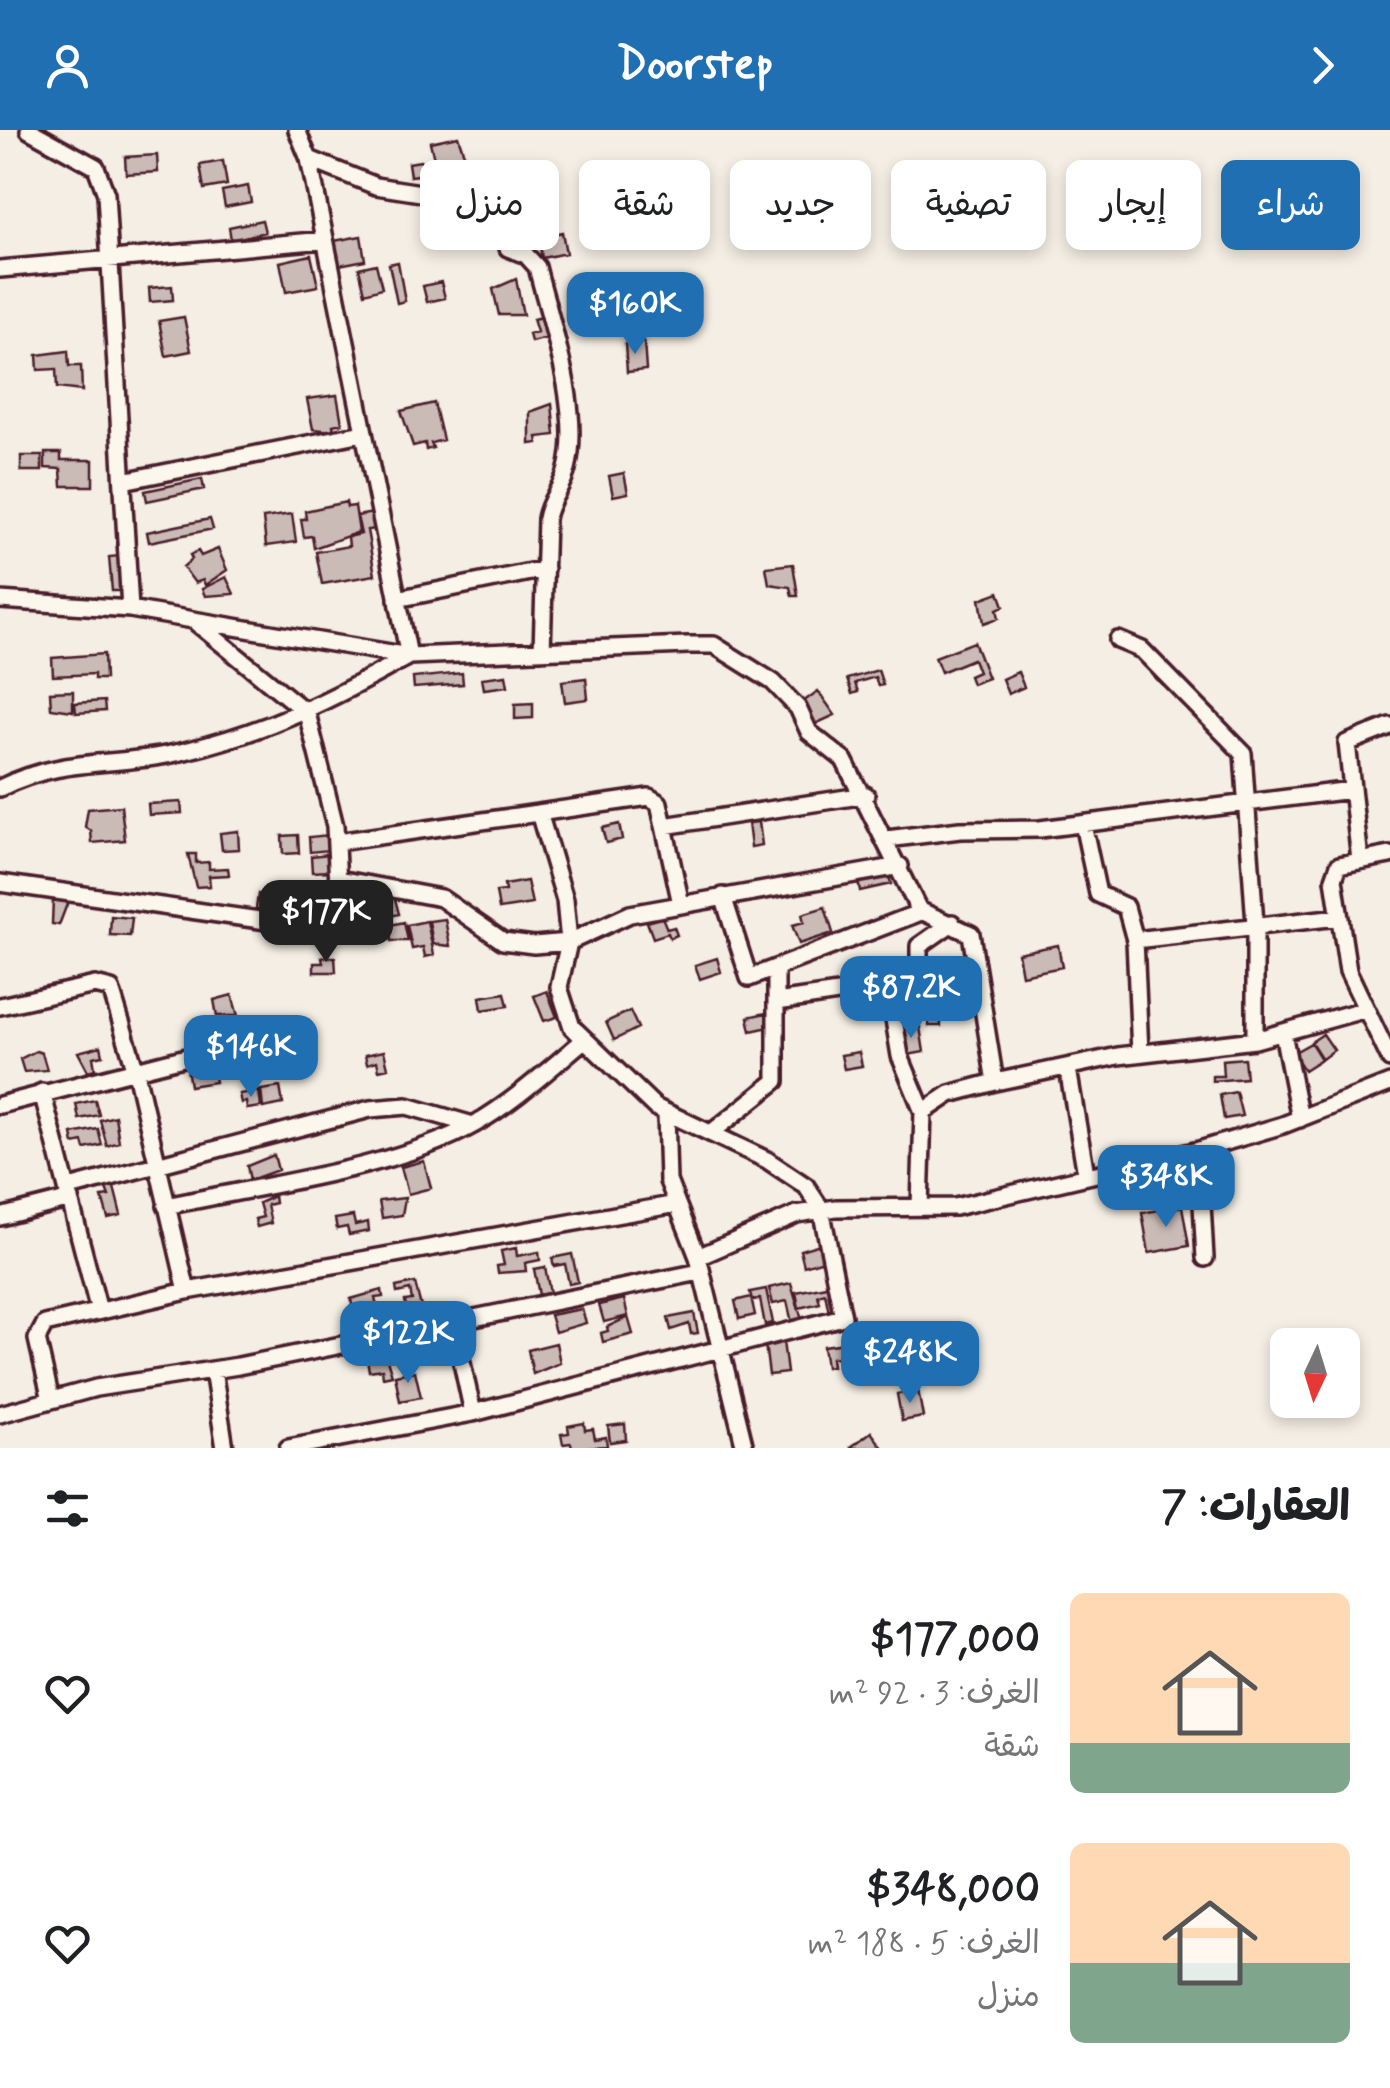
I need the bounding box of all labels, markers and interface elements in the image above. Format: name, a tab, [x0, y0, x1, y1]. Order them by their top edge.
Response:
text: Doorstep	[616, 36, 774, 95]
icon: person	[40, 38, 95, 93]
icon: forward	[1295, 38, 1350, 93]
chip: منزل	[420, 160, 559, 250]
chip: شقة	[579, 160, 710, 250]
chip: جديد	[730, 160, 871, 250]
chip: تصفية	[891, 160, 1046, 250]
chip: إيجار	[1066, 160, 1201, 250]
chip: شراء	[1221, 160, 1360, 250]
pin: $160K	[565, 272, 705, 357]
text: $160K	[589, 283, 681, 325]
pin: $177K	[256, 880, 396, 965]
text: $177K	[281, 891, 371, 933]
pin: $87.2K	[830, 956, 992, 1041]
text: $87.2K	[862, 967, 960, 1009]
pin: $146K	[181, 1015, 321, 1100]
text: $146K	[206, 1026, 296, 1068]
pin: $348K	[1096, 1145, 1236, 1230]
text: $348K	[1120, 1156, 1212, 1198]
pin: $122K	[338, 1301, 478, 1386]
text: $122K	[362, 1312, 454, 1354]
pin: $248K	[840, 1321, 980, 1406]
north arrow	[1270, 1328, 1360, 1418]
map controls	[1270, 1328, 1360, 1418]
text: $248K	[863, 1332, 957, 1374]
icon: filters	[40, 1481, 95, 1536]
text: العقارات: 7	[1161, 1481, 1350, 1536]
text: $177,000	[870, 1613, 1040, 1668]
icon: home	[1150, 1633, 1270, 1753]
icon: heart	[40, 1666, 95, 1721]
text: الغرف: 3 · 92 m²	[829, 1673, 1040, 1715]
text: شقة	[984, 1726, 1040, 1768]
text: $348,000	[866, 1863, 1040, 1918]
icon: home	[1150, 1883, 1270, 2003]
icon: heart	[40, 1916, 95, 1971]
text: الغرف: 5 · 188 m²	[808, 1923, 1040, 1965]
text: منزل	[977, 1976, 1040, 2018]

